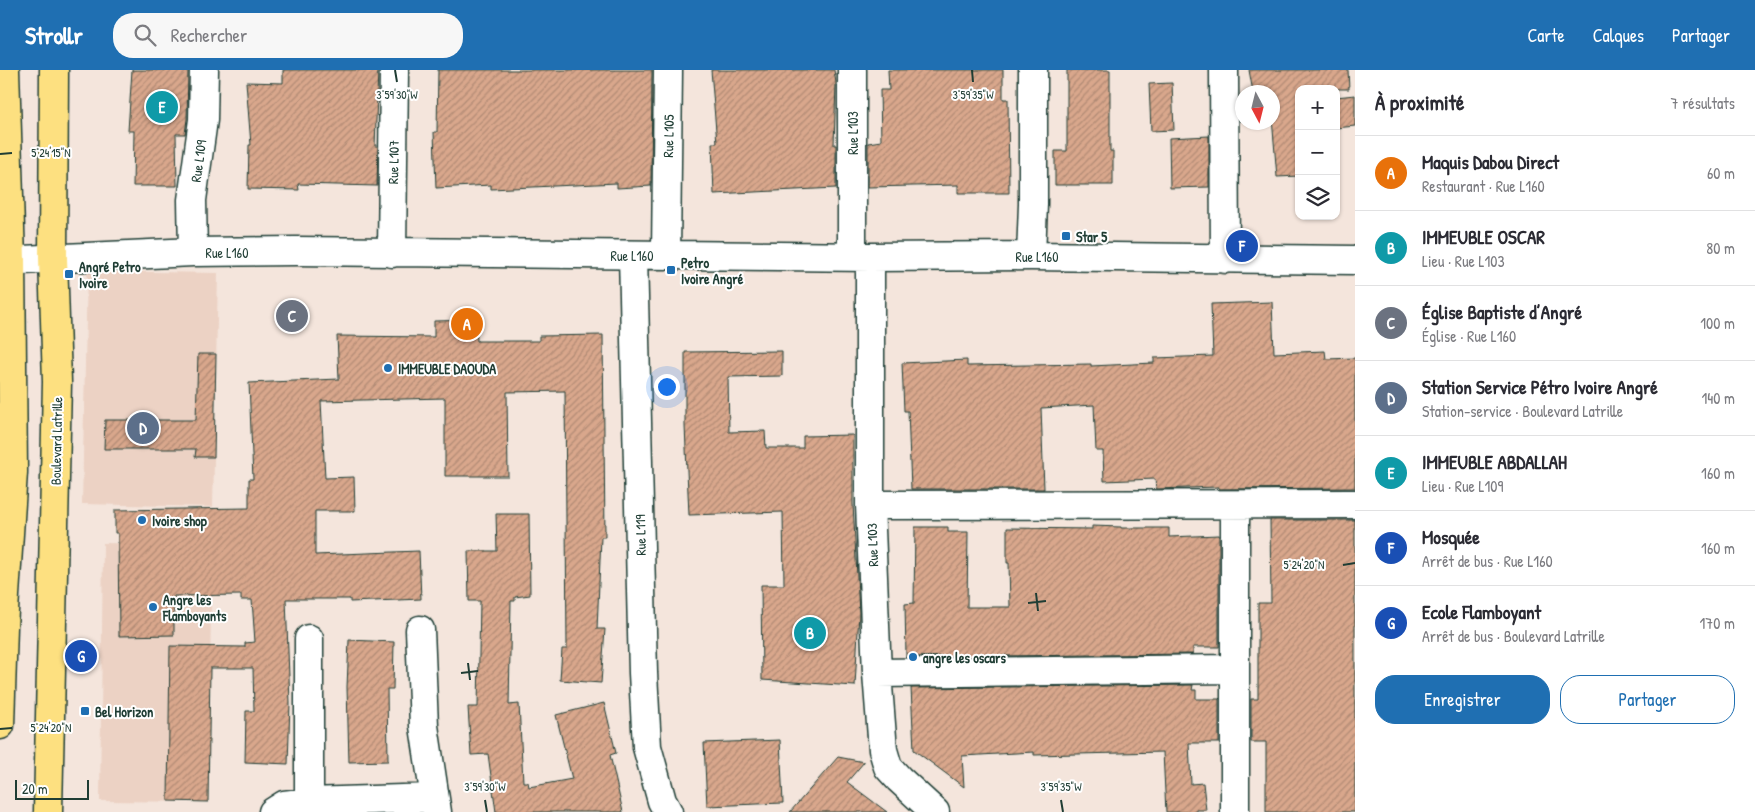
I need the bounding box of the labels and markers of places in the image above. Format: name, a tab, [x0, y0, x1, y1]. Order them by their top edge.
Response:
pin: E	[146, 88, 178, 126]
place label: Star 5	[1076, 227, 1107, 246]
pin: F	[1226, 227, 1258, 265]
marker: Star 5	[1060, 230, 1072, 242]
place label: Petro Ivoire Angré	[681, 253, 744, 290]
place label: Angré Petro Ivoire	[79, 257, 141, 292]
marker: Petro Ivoire Angré	[665, 264, 677, 276]
marker: Angré Petro Ivoire	[63, 268, 75, 280]
pin: C	[276, 297, 308, 335]
pin: A	[451, 305, 483, 343]
place label: IMMEUBLE DAOUDA	[398, 359, 496, 378]
marker: IMMEUBLE DAOUDA	[382, 362, 394, 374]
pin: D	[127, 409, 159, 447]
place label: Ivoire shop	[152, 511, 208, 532]
marker: Ivoire shop	[136, 514, 148, 526]
place label: Angre les Flamboyants	[162, 590, 227, 627]
marker: Angre les Flamboyants	[147, 601, 159, 613]
pin: B	[794, 614, 826, 652]
pin: G	[65, 637, 97, 675]
place label: angre les oscars	[923, 648, 1006, 669]
marker: angre les oscars	[907, 651, 919, 663]
place label: Bel Horizon	[95, 702, 153, 721]
marker: Bel Horizon	[79, 705, 91, 717]

